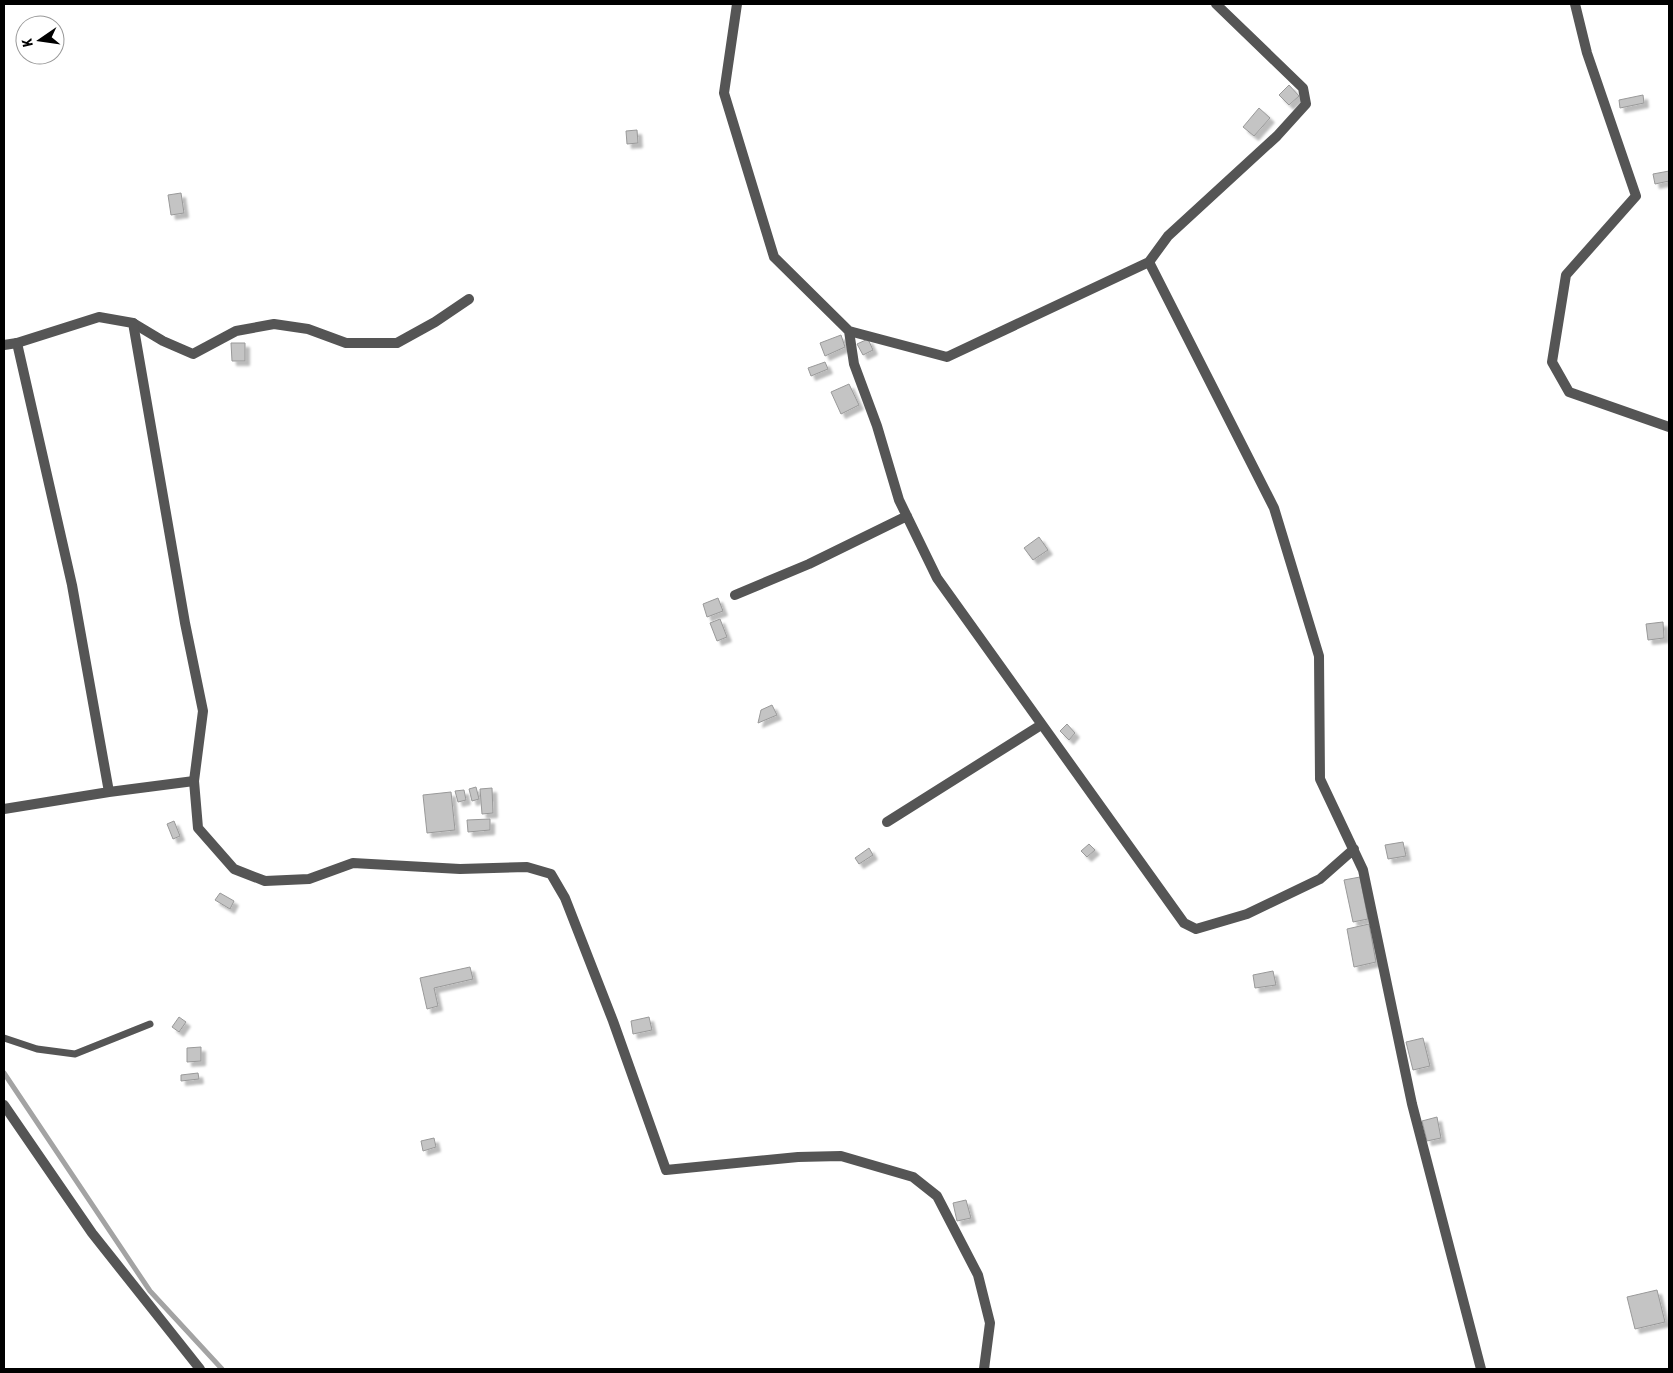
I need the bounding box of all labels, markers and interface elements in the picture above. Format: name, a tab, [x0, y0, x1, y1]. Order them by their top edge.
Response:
north arrow	[15, 15, 65, 65]
text: K	[19, 37, 36, 48]

